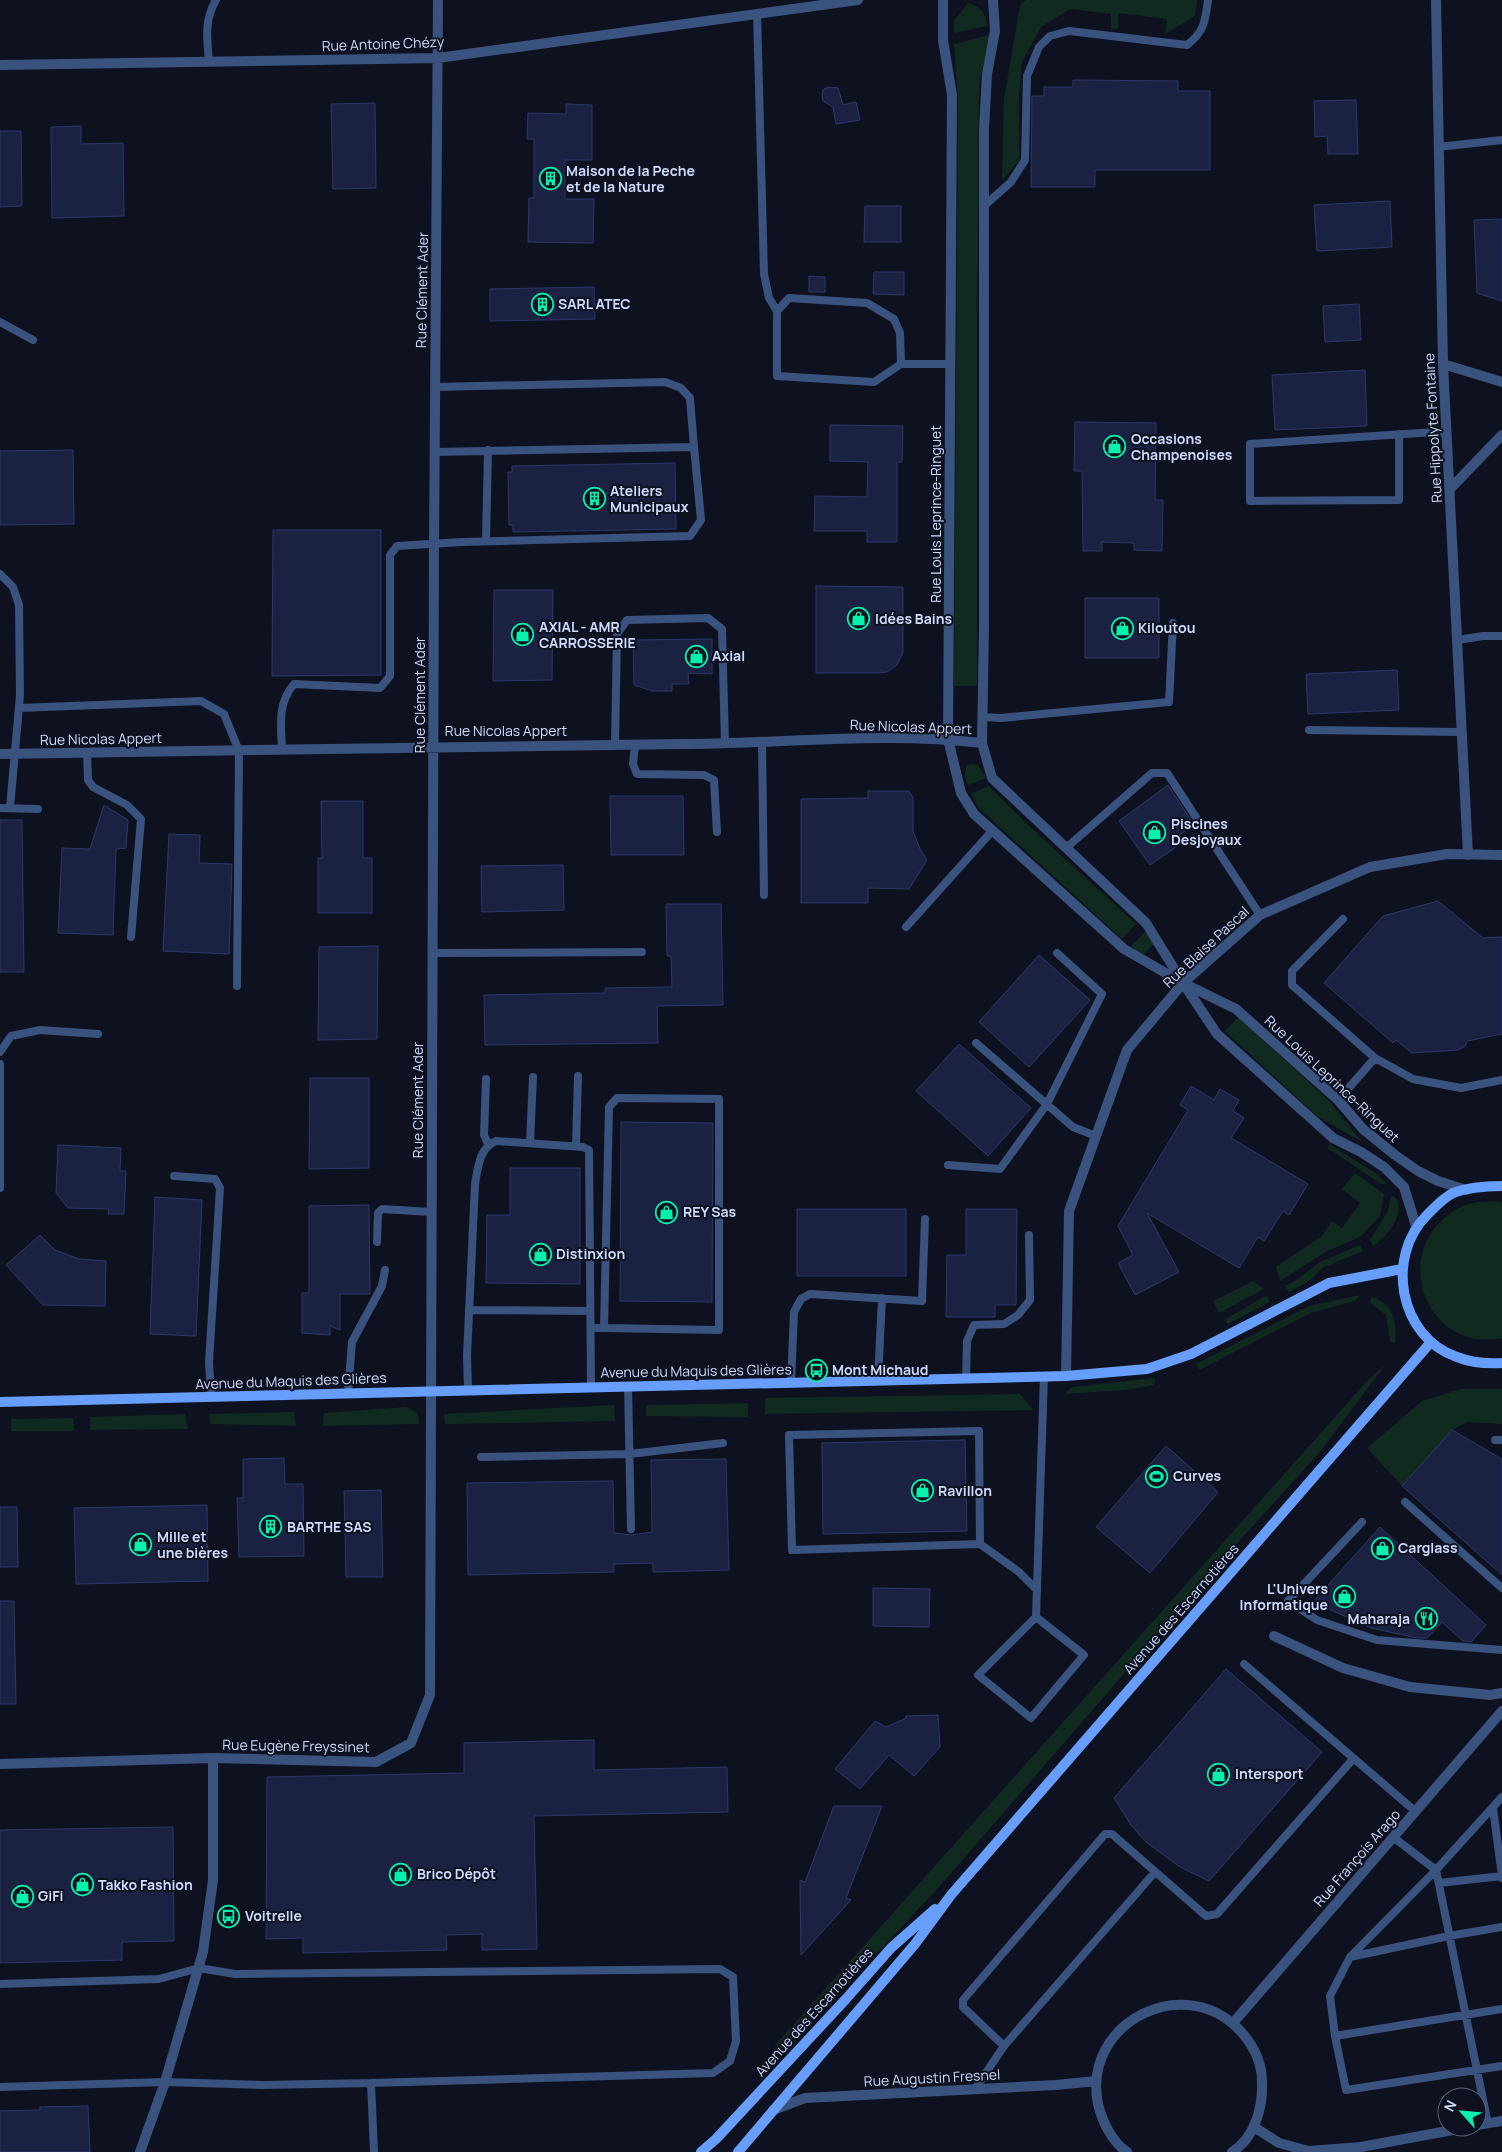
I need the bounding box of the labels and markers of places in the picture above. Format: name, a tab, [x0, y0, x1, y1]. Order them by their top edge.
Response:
place label: Maison de la Peche et de la Nature	[566, 161, 695, 196]
building icon: Maison de la Peche et de la Nature	[538, 167, 562, 191]
building icon: SARL ATEC	[530, 292, 554, 316]
place label: SARL ATEC	[558, 294, 631, 313]
place label: Occasions Champenoises	[1131, 429, 1233, 464]
shop icon: Occasions Champenoises	[1103, 435, 1127, 459]
place label: Ateliers Municipaux	[610, 481, 689, 516]
building icon: Ateliers Municipaux	[582, 487, 606, 511]
shop icon: Idées Bains	[847, 607, 871, 631]
place label: Idées Bains	[875, 609, 952, 628]
shop icon: Kiloutou	[1110, 616, 1134, 640]
place label: AXIAL - AMR CARROSSERIE	[539, 617, 636, 652]
place label: Kiloutou	[1138, 618, 1195, 637]
shop icon: AXIAL - AMR CARROSSERIE	[511, 623, 535, 647]
shop icon: Axial	[684, 644, 708, 668]
place label: Axial	[712, 646, 745, 665]
place label: Piscines Desjoyaux	[1171, 814, 1242, 849]
shop icon: Piscines Desjoyaux	[1143, 820, 1167, 844]
shop icon: REY Sas	[655, 1200, 679, 1224]
place label: REY Sas	[683, 1202, 736, 1221]
shop icon: Distinxion	[528, 1242, 552, 1266]
place label: Distinxion	[556, 1244, 625, 1263]
bus stop icon: Mont Michaud	[804, 1358, 828, 1382]
place label: Mont Michaud	[832, 1360, 928, 1379]
sports icon: Curves	[1145, 1464, 1169, 1488]
place label: Curves	[1173, 1466, 1222, 1485]
shop icon: Ravillon	[910, 1479, 934, 1503]
place label: Ravillon	[938, 1481, 992, 1500]
building icon: BARTHE SAS	[259, 1515, 283, 1539]
place label: BARTHE SAS	[287, 1517, 372, 1536]
place label: Mille et une bières	[157, 1527, 228, 1562]
shop icon: Mille et une bières	[129, 1533, 153, 1557]
shop icon: Carglass	[1370, 1536, 1394, 1560]
place label: Carglass	[1398, 1538, 1458, 1557]
place label: L'Univers Informatique	[1240, 1579, 1328, 1614]
shop icon: L'Univers Informatique	[1332, 1585, 1356, 1609]
restaurant icon: Maharaja	[1414, 1607, 1438, 1631]
place label: Maharaja	[1348, 1609, 1410, 1628]
shop icon: Intersport	[1207, 1762, 1231, 1786]
place label: Intersport	[1235, 1764, 1304, 1783]
shop icon: Brico Dépôt	[389, 1862, 413, 1886]
place label: Brico Dépôt	[417, 1864, 496, 1883]
shop icon: Takko Fashion	[70, 1873, 94, 1897]
place label: Takko Fashion	[98, 1875, 193, 1894]
shop icon: GiFi	[10, 1884, 34, 1908]
place label: GiFi	[38, 1886, 63, 1905]
bus stop icon: Voitrelle	[217, 1904, 241, 1928]
place label: Voitrelle	[245, 1906, 302, 1925]

